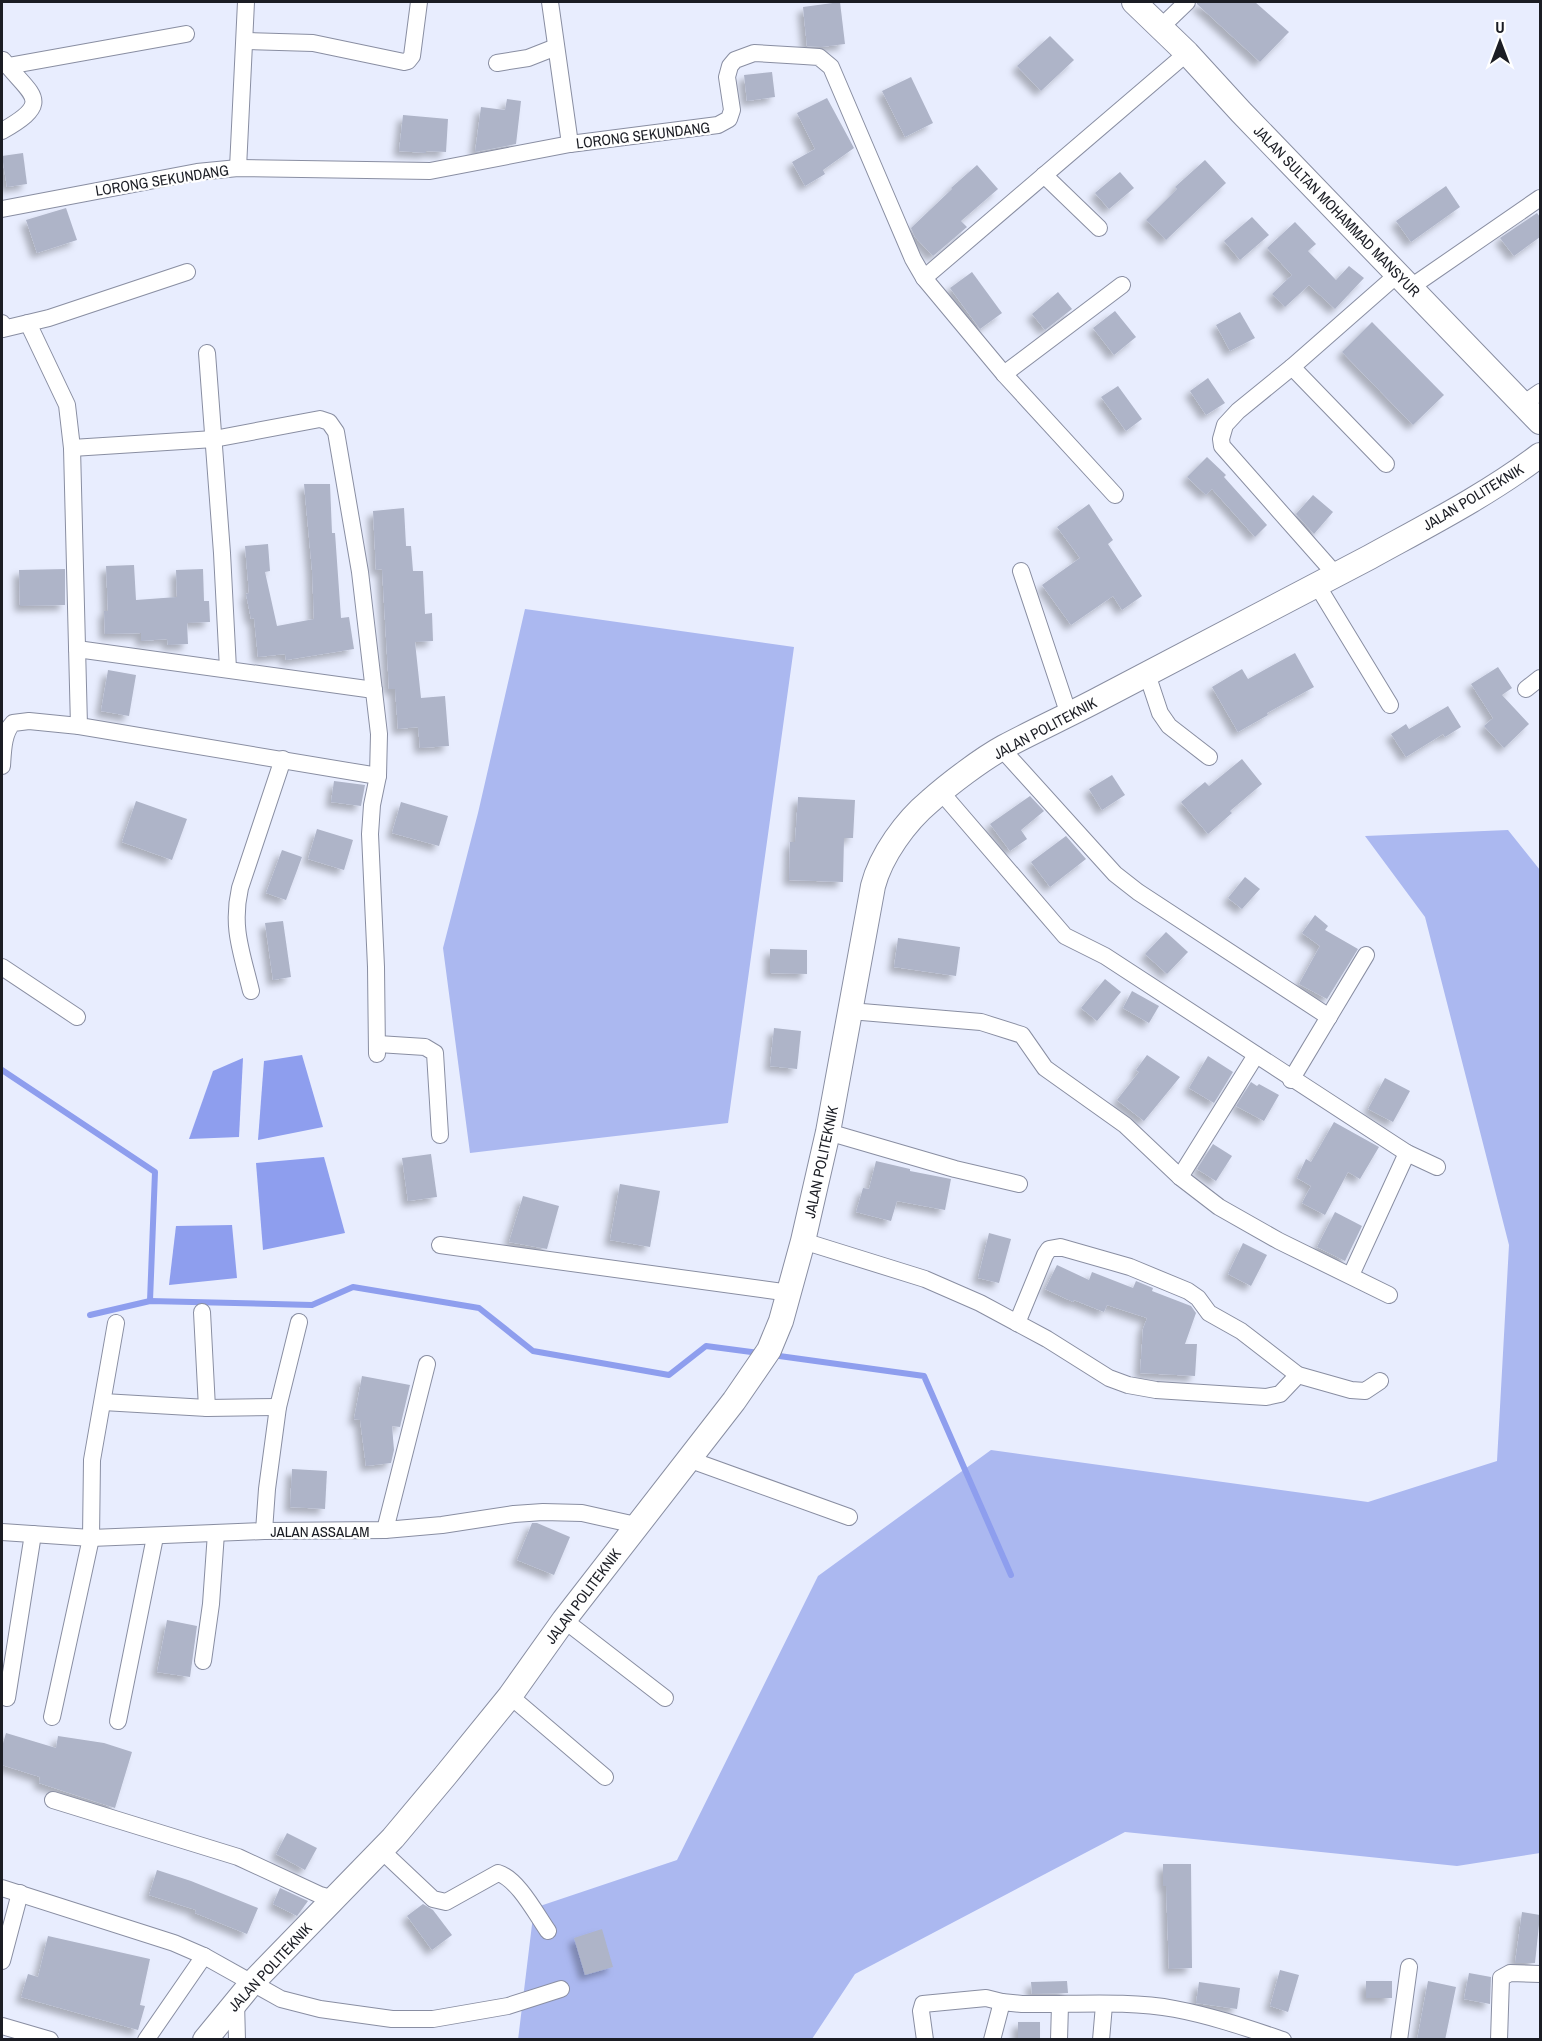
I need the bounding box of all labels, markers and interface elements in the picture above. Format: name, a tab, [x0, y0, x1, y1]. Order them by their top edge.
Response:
north arrow	[1470, 12, 1530, 72]
text: U	[1495, 16, 1505, 38]
street label: LORONG SEKUNDANG	[575, 116, 711, 154]
street label: JALAN SULTAN MOHAMMAD MANSYUR	[1249, 121, 1425, 302]
street label: LORONG SEKUNDANG	[94, 159, 230, 201]
street label: JALAN POLITEKNIK	[1419, 458, 1528, 535]
street label: JALAN POLITEKNIK	[990, 692, 1101, 764]
street label: JALAN POLITEKNIK	[799, 1103, 843, 1220]
street label: JALAN ASSALAM	[270, 1521, 370, 1542]
street label: JALAN POLITEKNIK	[540, 1543, 626, 1648]
street label: JALAN POLITEKNIK	[223, 1918, 317, 2016]

